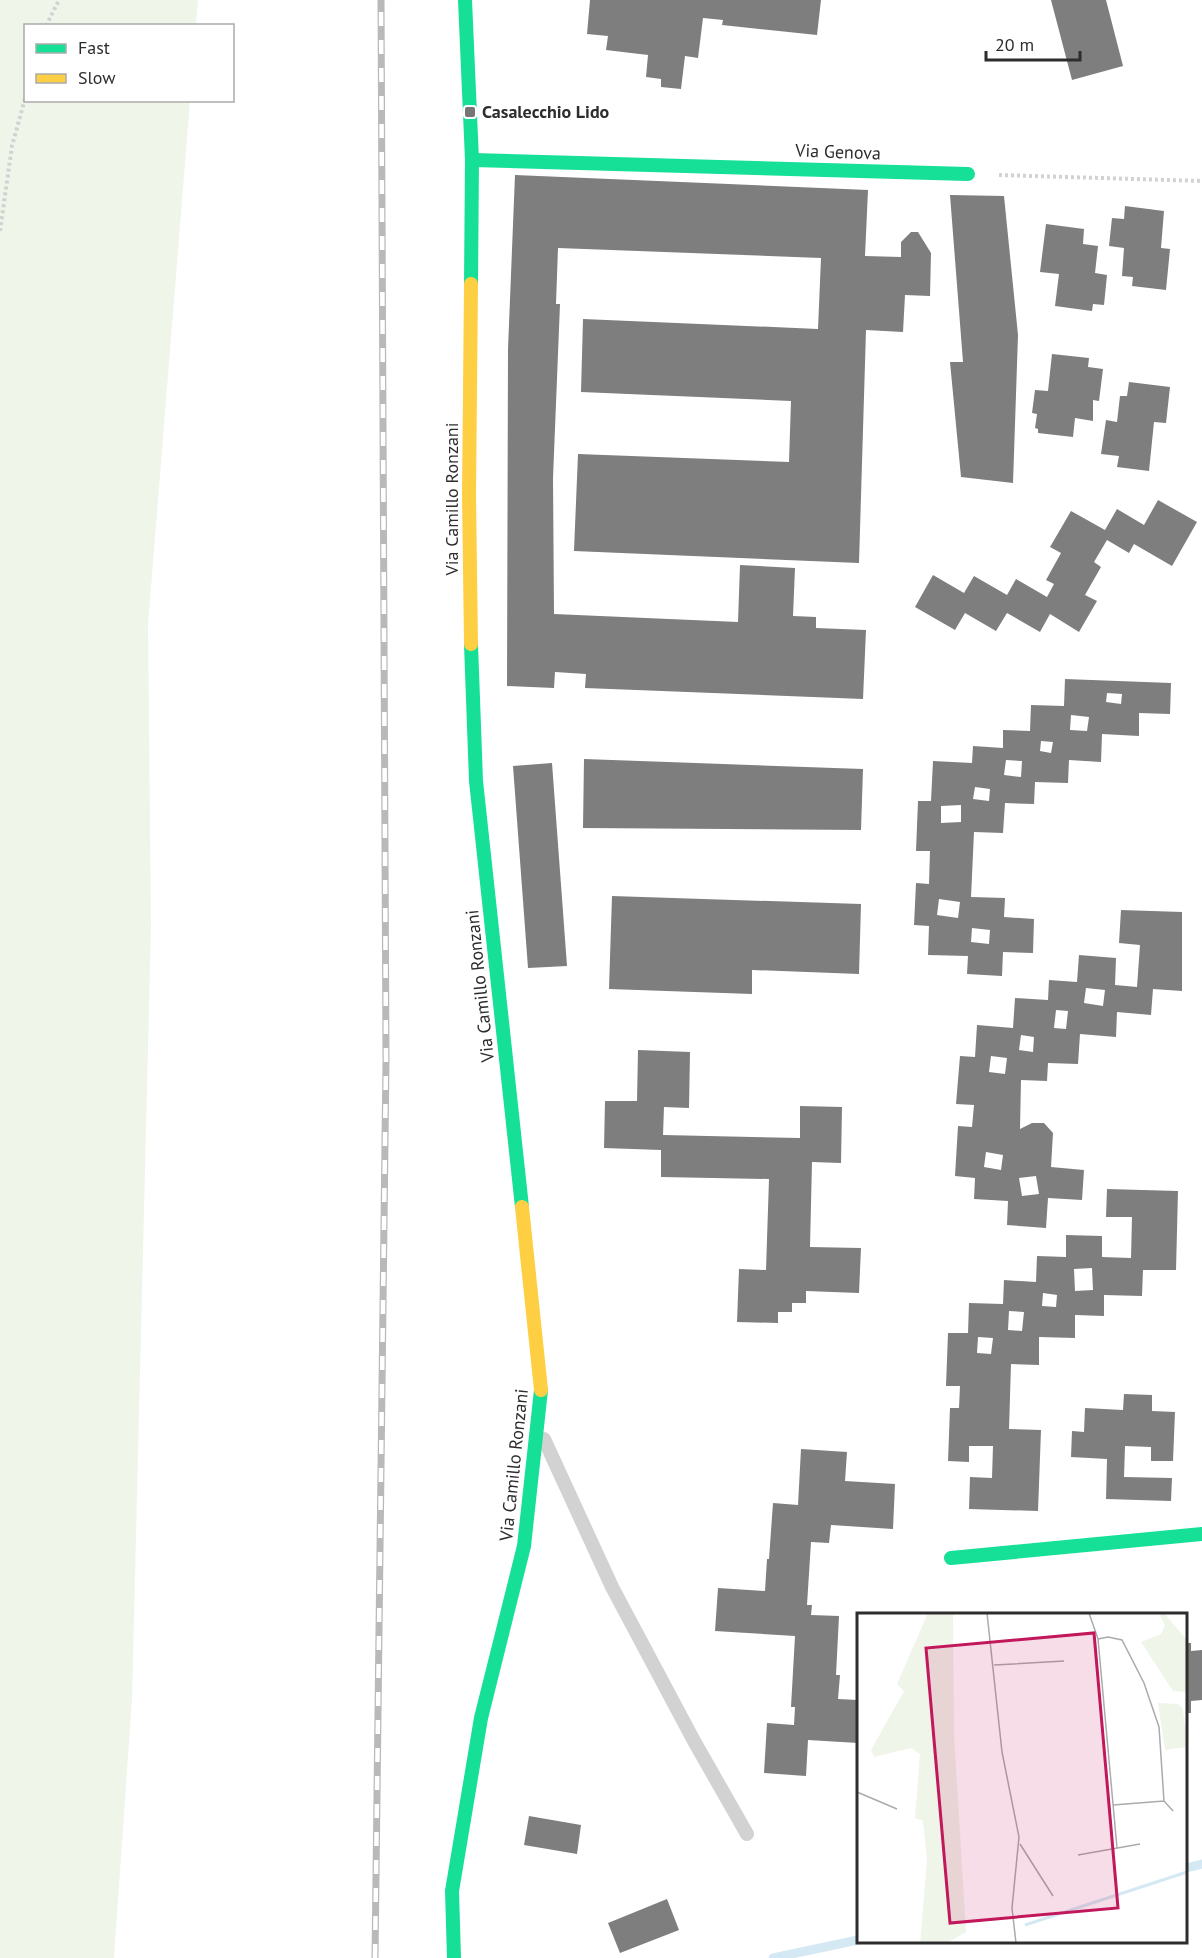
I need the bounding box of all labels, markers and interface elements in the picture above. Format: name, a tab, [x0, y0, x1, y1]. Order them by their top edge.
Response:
legend	[24, 24, 234, 102]
scale bar	[986, 24, 1080, 62]
text: 20 m	[995, 33, 1034, 56]
text: Fast	[78, 36, 110, 59]
text: Slow	[78, 66, 116, 89]
place label: Casalecchio Lido	[482, 100, 610, 123]
marker: Casalecchio Lido	[463, 105, 477, 119]
street label: Via Genova	[794, 138, 881, 164]
street label: Via Camillo Ronzani	[440, 422, 463, 577]
street label: Via Camillo Ronzani	[460, 909, 499, 1064]
street label: Via Camillo Ronzani	[494, 1388, 533, 1543]
inset map	[857, 1613, 1187, 1943]

